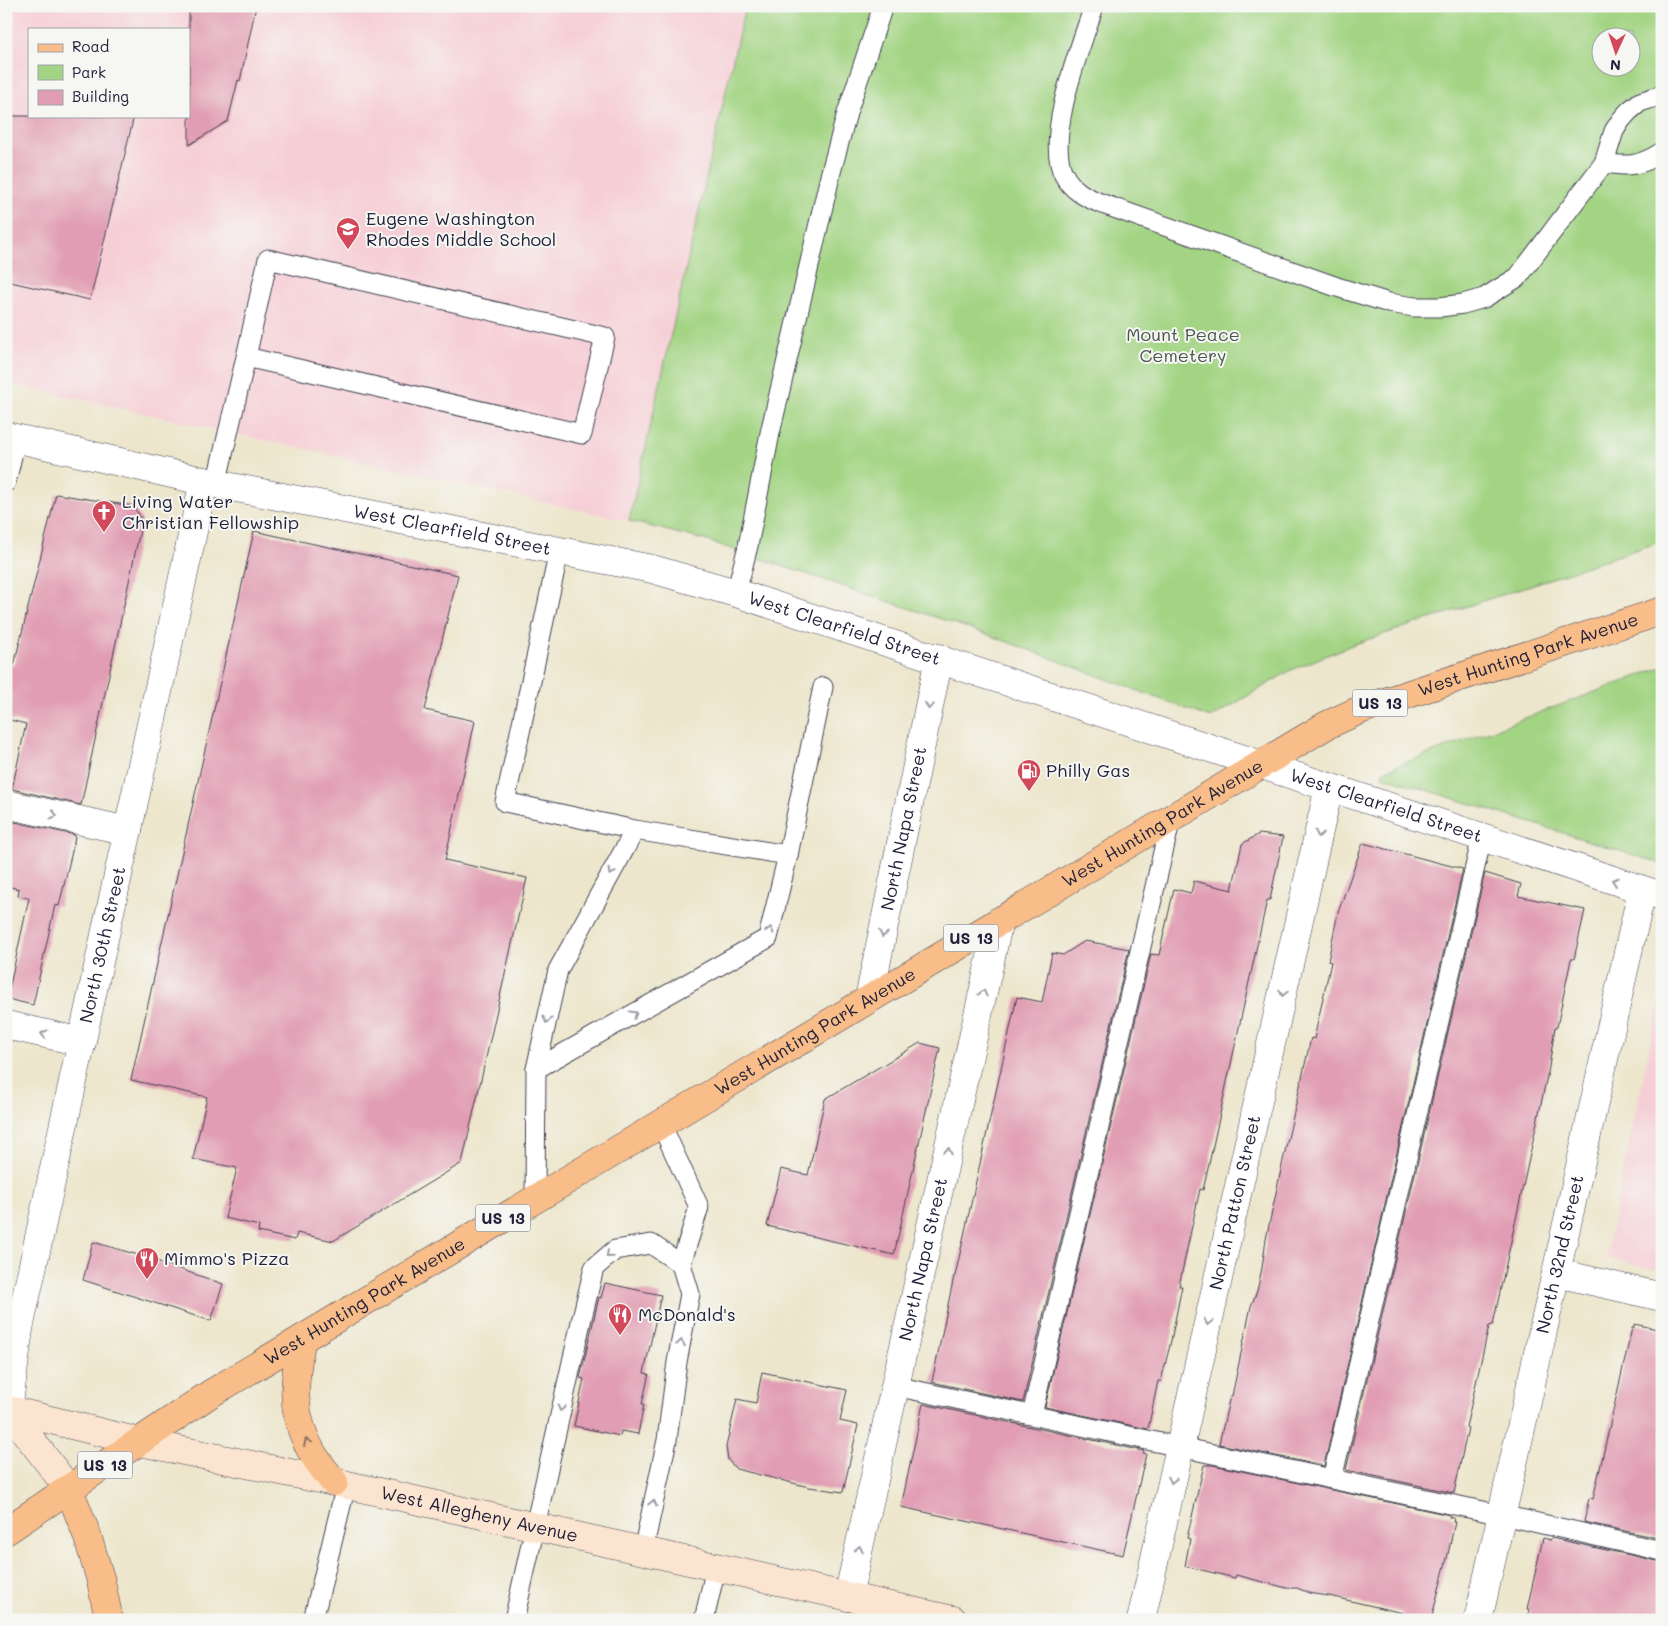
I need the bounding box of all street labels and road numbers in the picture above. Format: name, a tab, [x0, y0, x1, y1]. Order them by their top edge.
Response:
street label: West Clearfield Street	[351, 498, 553, 560]
street label: West Clearfield Street	[745, 585, 944, 670]
street label: West Hunting Park Avenue	[1415, 607, 1641, 701]
road number: US 13	[1352, 690, 1408, 716]
street label: North Napa Street	[874, 744, 932, 912]
street label: West Hunting Park Avenue	[1057, 753, 1267, 892]
street label: West Clearfield Street	[1287, 762, 1486, 847]
street label: North 30th Street	[73, 864, 131, 1025]
road number: US 13	[944, 924, 998, 951]
street label: West Hunting Park Avenue	[709, 961, 920, 1100]
street label: North Patton Street	[1203, 1112, 1266, 1292]
street label: North 32nd Street	[1530, 1172, 1589, 1336]
street label: North Napa Street	[893, 1175, 952, 1343]
road number: US 13	[476, 1204, 530, 1232]
street label: West Hunting Park Avenue	[259, 1231, 469, 1370]
road number: US 13	[78, 1452, 132, 1478]
street label: West Allegheny Avenue	[379, 1480, 580, 1547]

